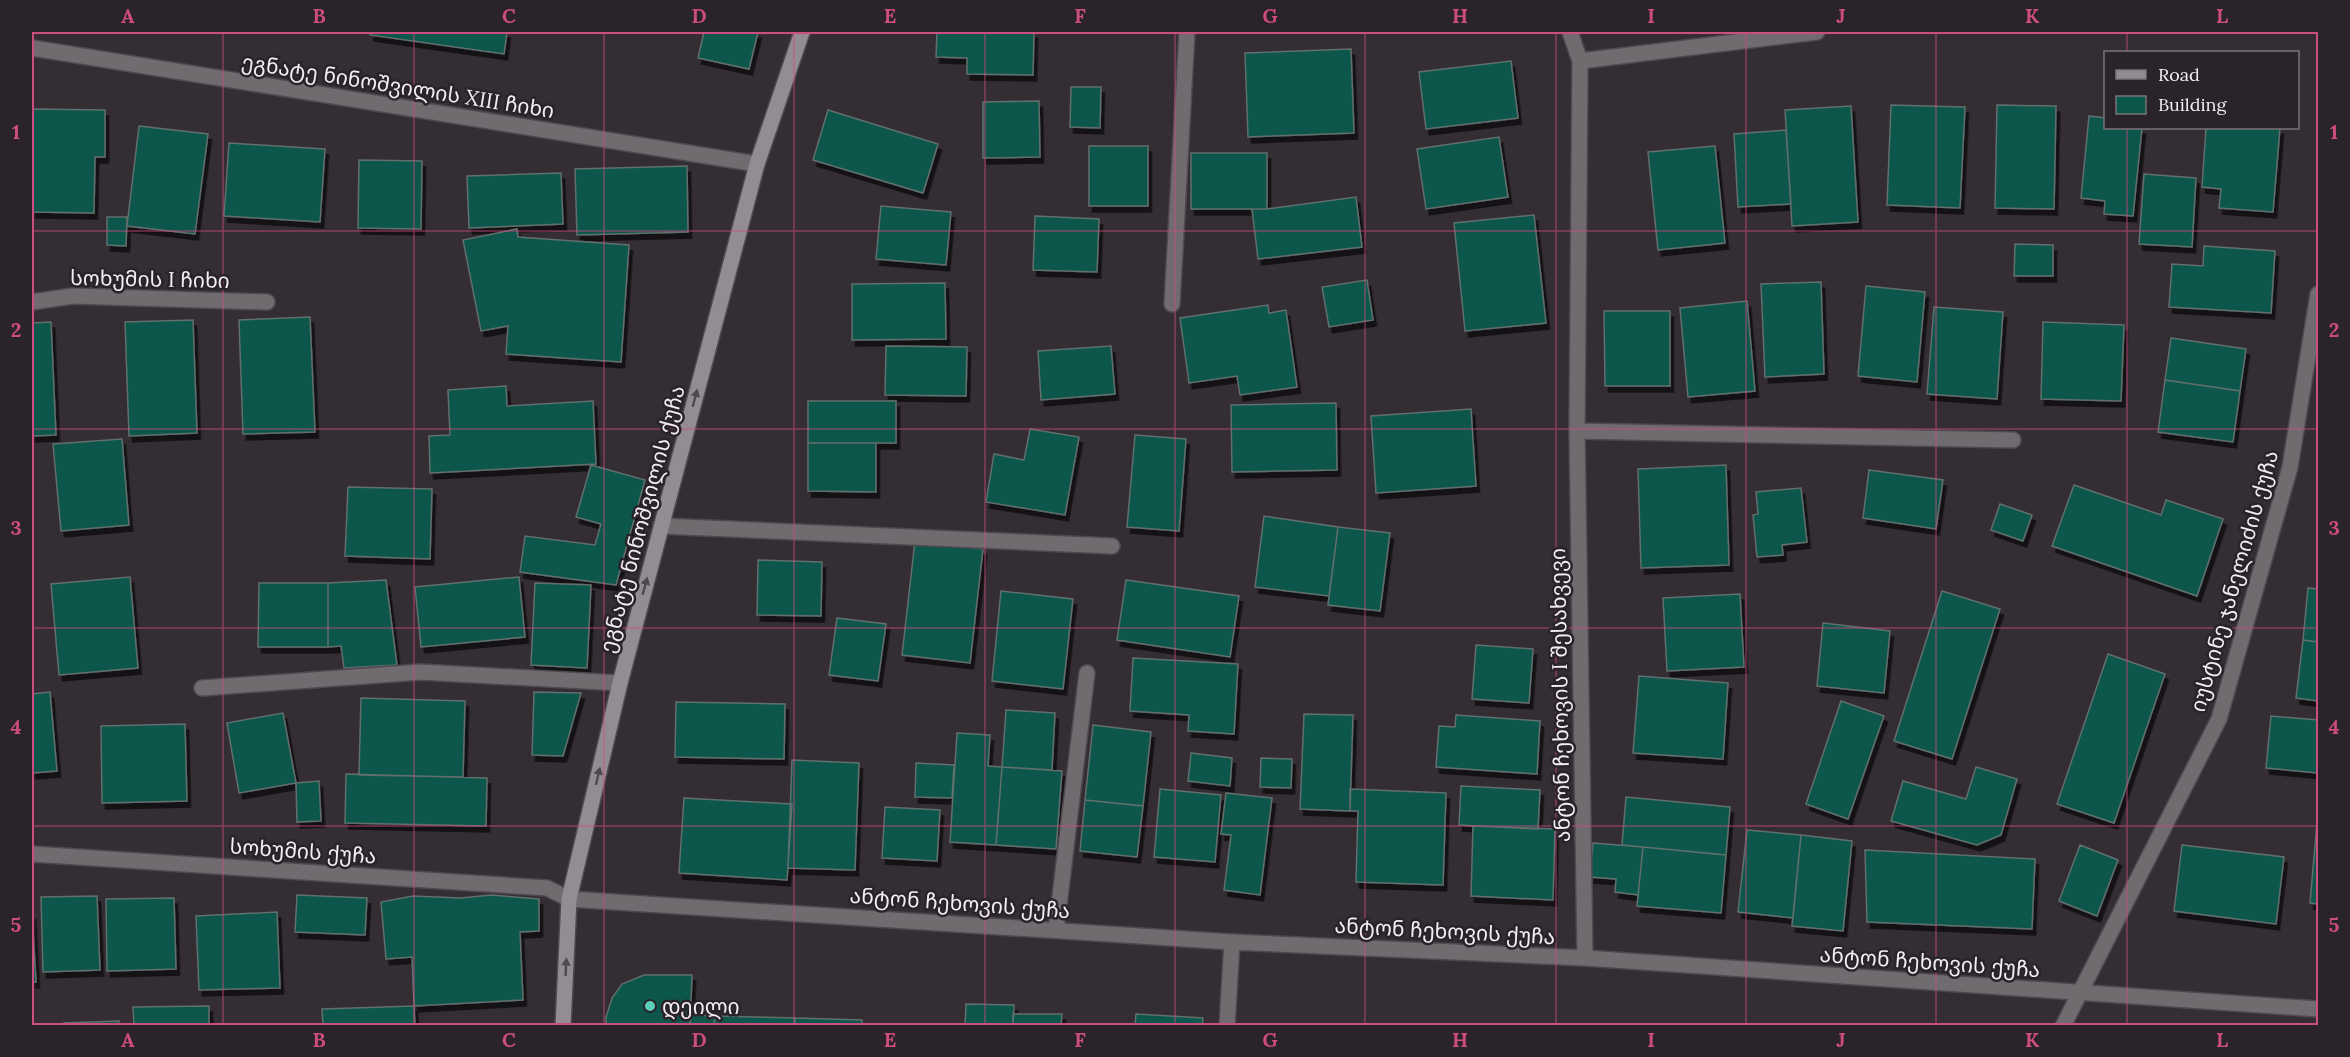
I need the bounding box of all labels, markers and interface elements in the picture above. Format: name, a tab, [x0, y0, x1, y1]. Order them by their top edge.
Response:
text: A	[121, 3, 135, 28]
text: B	[312, 3, 326, 28]
text: C	[502, 3, 516, 28]
text: D	[691, 3, 707, 28]
text: E	[884, 3, 896, 28]
text: F	[1074, 3, 1086, 28]
text: G	[1262, 3, 1278, 28]
text: H	[1452, 3, 1468, 28]
text: I	[1647, 3, 1655, 28]
text: J	[1836, 3, 1846, 28]
text: K	[2025, 3, 2040, 28]
text: L	[2216, 3, 2228, 28]
street label: ეგნატე ნინოშვილის XIII ჩიხი	[240, 48, 556, 124]
legend	[2104, 51, 2299, 129]
text: Road	[2158, 63, 2200, 86]
text: Building	[2158, 93, 2228, 116]
text: 1	[12, 119, 20, 144]
text: 1	[2330, 119, 2338, 144]
street label: სოხუმის I ჩიხი	[70, 264, 230, 294]
text: 2	[11, 317, 21, 342]
text: 2	[2329, 317, 2339, 342]
street label: ეგნატე ნინოშვილის ქუჩა	[593, 382, 691, 656]
one-way arrow	[691, 389, 701, 407]
street label: იუსტინე ჯანელიძის ქუჩა	[2184, 447, 2284, 715]
text: 3	[10, 515, 22, 540]
text: 3	[2328, 515, 2340, 540]
street label: ანტონ ჩეხოვის I შესახვევი	[1544, 548, 1576, 842]
one-way arrow	[641, 577, 651, 596]
text: 4	[11, 714, 22, 739]
text: 4	[2329, 714, 2340, 739]
one-way arrow	[594, 766, 603, 785]
street label: სოხუმის ქუჩა	[229, 832, 377, 870]
street label: ანტონ ჩეხოვის ქუჩა	[849, 882, 1071, 924]
text: 5	[11, 912, 22, 937]
street label: ანტონ ჩეხოვის ქუჩა	[1334, 912, 1556, 950]
text: 5	[2329, 912, 2340, 937]
street label: ანტონ ჩეხოვის ქუჩა	[1819, 941, 2041, 983]
one-way arrow	[561, 958, 570, 977]
place label: დეილი	[662, 993, 740, 1020]
marker: დეილი	[643, 999, 657, 1013]
text: A	[121, 1027, 135, 1052]
text: B	[312, 1027, 326, 1052]
text: C	[502, 1027, 516, 1052]
text: D	[691, 1027, 707, 1052]
text: E	[884, 1027, 896, 1052]
text: F	[1074, 1027, 1086, 1052]
text: G	[1262, 1027, 1278, 1052]
text: H	[1452, 1027, 1468, 1052]
text: I	[1647, 1027, 1655, 1052]
text: J	[1836, 1027, 1846, 1052]
text: K	[2025, 1027, 2040, 1052]
text: L	[2216, 1027, 2228, 1052]

